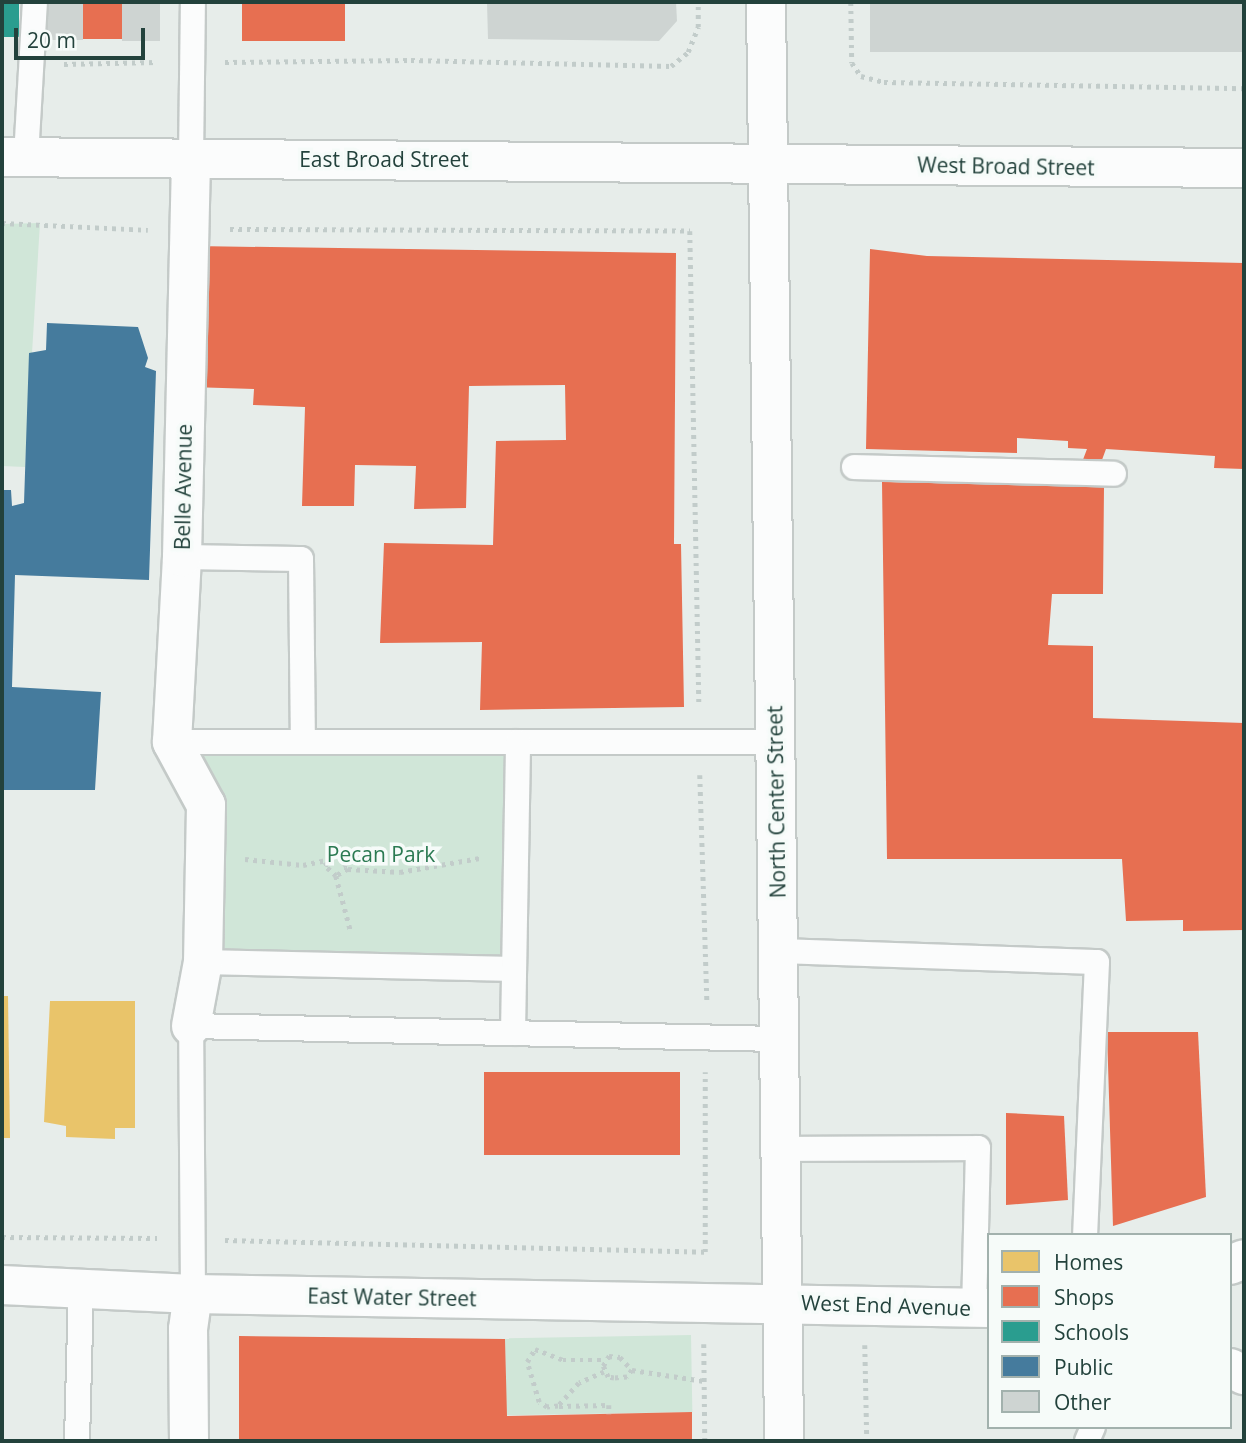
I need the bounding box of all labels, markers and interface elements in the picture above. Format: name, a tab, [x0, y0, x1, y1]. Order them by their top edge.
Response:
scale bar	[18, 14, 149, 58]
text: 20 m	[27, 26, 76, 54]
street label: East Broad Street	[299, 146, 469, 172]
street label: West Broad Street	[917, 152, 1095, 180]
street label: Belle Avenue	[169, 424, 197, 550]
street label: North Center Street	[762, 705, 790, 899]
park label: Pecan Park	[327, 841, 435, 867]
legend	[987, 1233, 1232, 1429]
text: Homes	[1054, 1248, 1123, 1276]
street label: East Water Street	[307, 1283, 477, 1311]
text: Shops	[1054, 1283, 1114, 1311]
street label: West End Avenue	[801, 1289, 971, 1321]
text: Schools	[1054, 1318, 1129, 1346]
text: Public	[1054, 1353, 1113, 1381]
text: Other	[1054, 1388, 1111, 1416]

